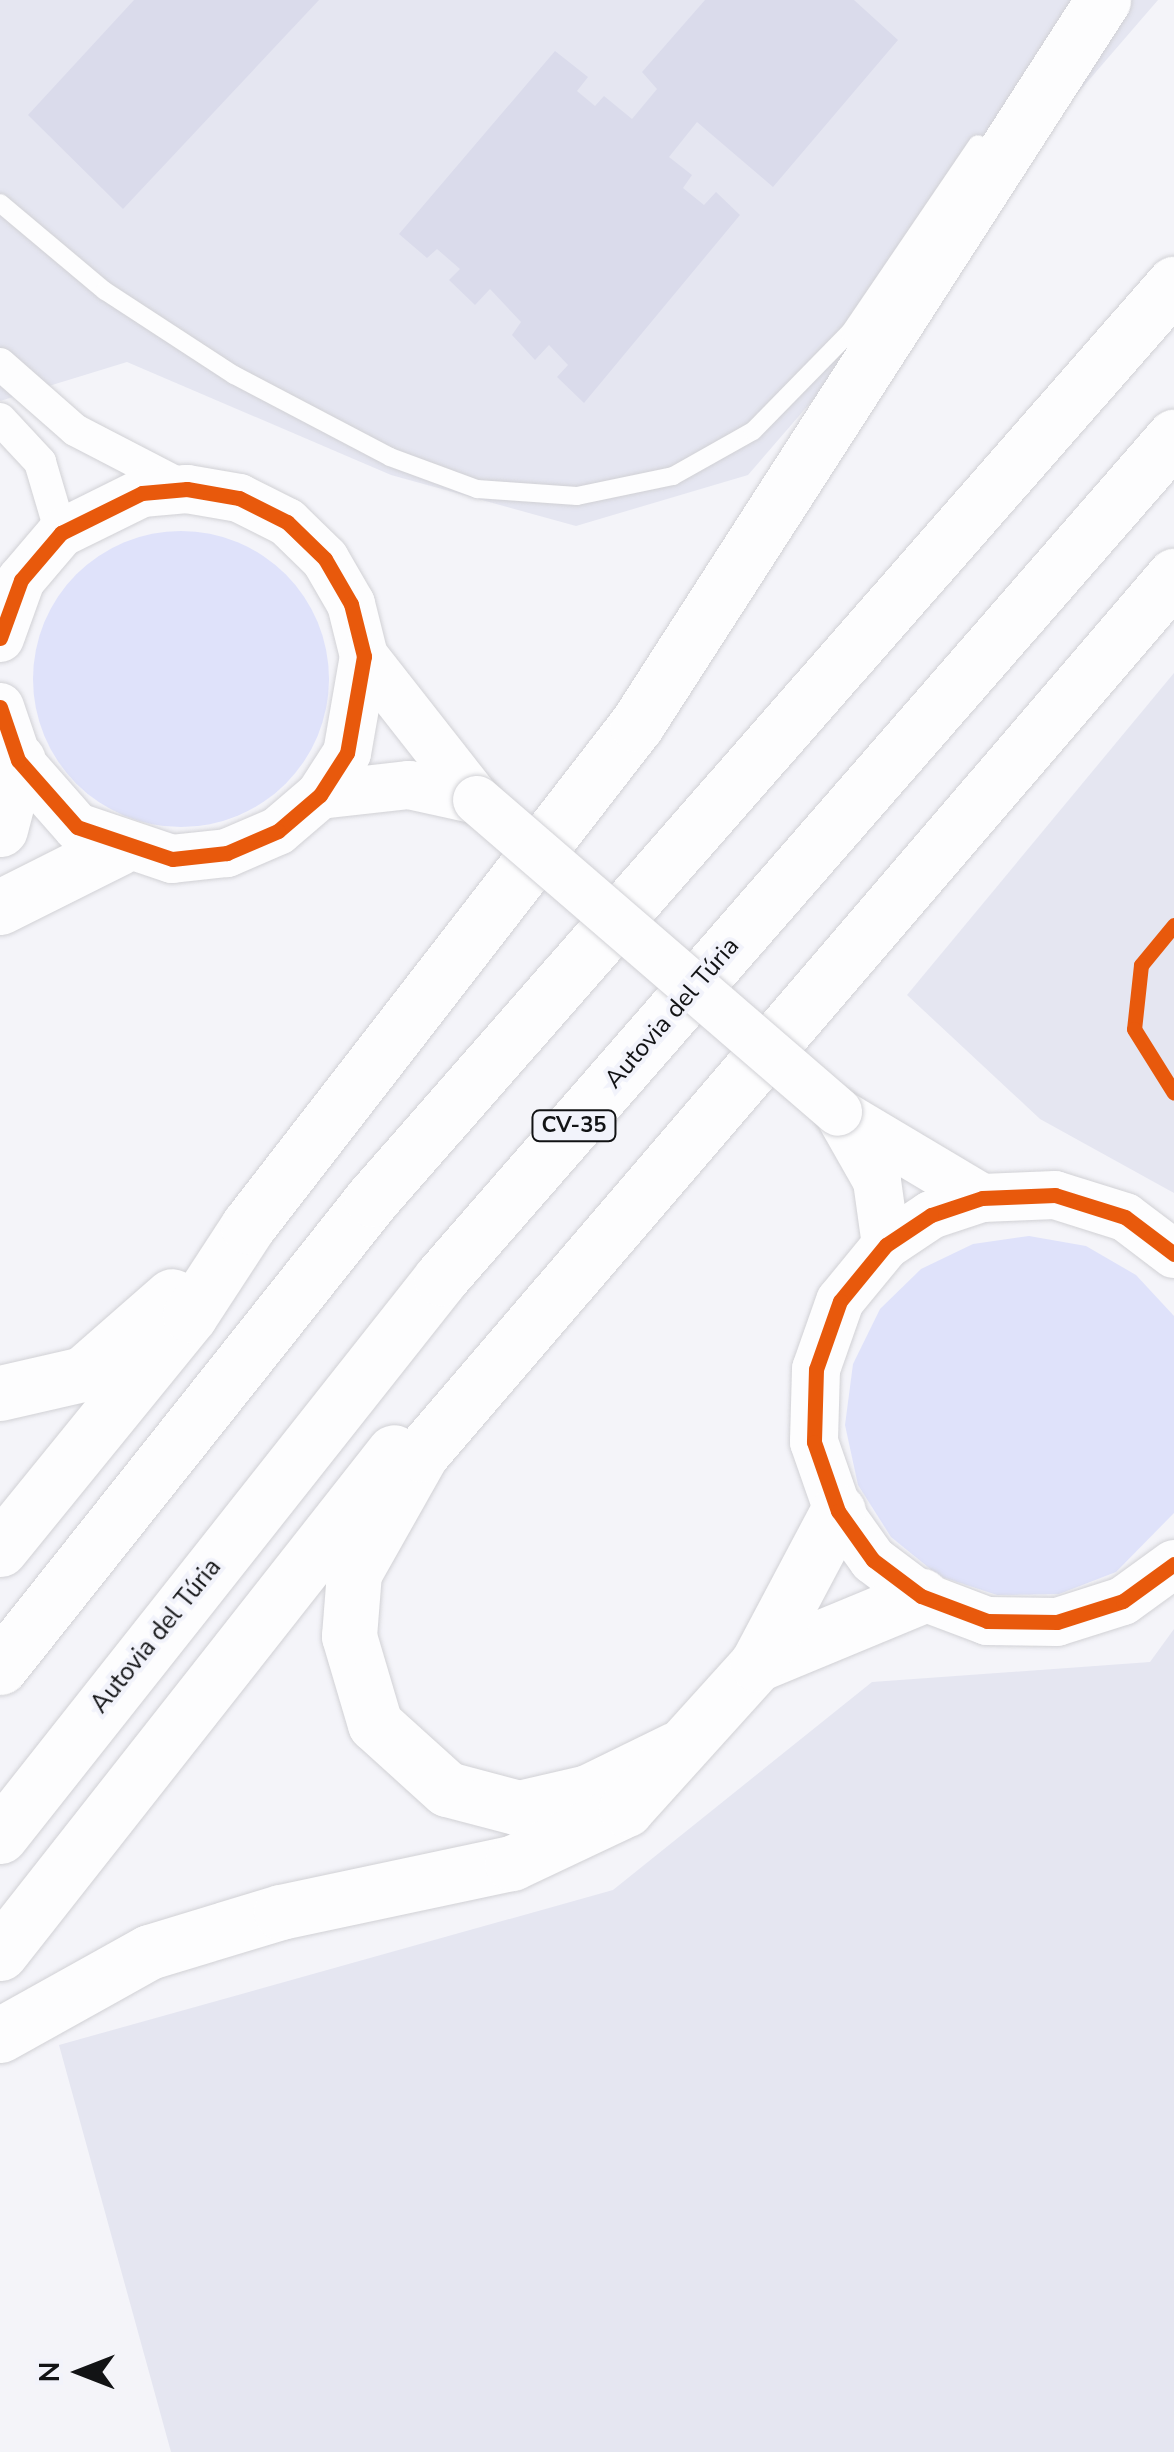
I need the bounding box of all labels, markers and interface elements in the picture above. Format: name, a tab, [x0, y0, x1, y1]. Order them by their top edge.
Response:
street label: Autovia del Túria	[598, 931, 746, 1095]
road number: CV-35	[529, 1109, 619, 1143]
street label: Autovia del Túria	[85, 1553, 227, 1719]
north arrow	[30, 2322, 130, 2422]
text: N	[31, 2362, 69, 2382]

